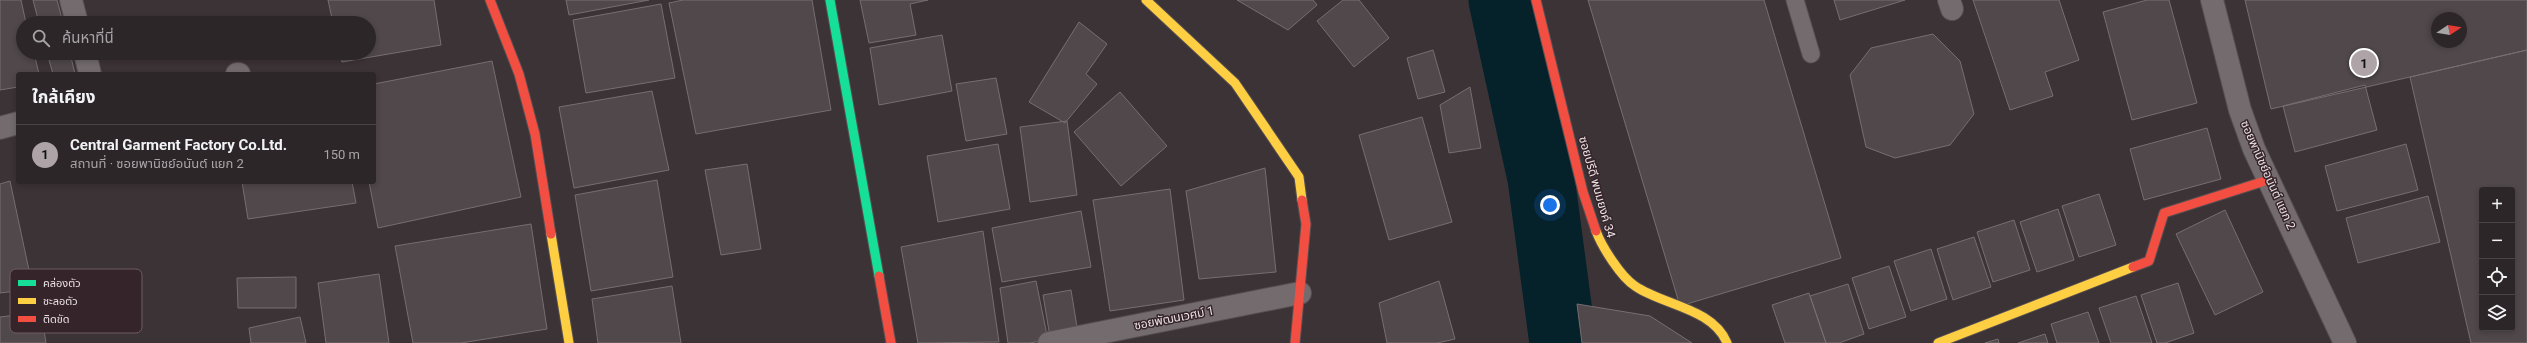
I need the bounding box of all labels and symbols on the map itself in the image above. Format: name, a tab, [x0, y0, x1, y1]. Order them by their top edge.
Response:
north arrow	[2431, 12, 2467, 48]
pin: 1	[2351, 48, 2377, 78]
street label: ซอยพานิชย์อนันต์ แยก 2	[2238, 118, 2298, 232]
street label: ซอยปรีดี พนมยงค์ 34	[1576, 135, 1618, 239]
your location	[1540, 195, 1560, 215]
legend	[10, 269, 142, 333]
text: คล่องตัว	[43, 277, 81, 290]
text: ชะลอตัว	[43, 295, 78, 308]
street label: ซอยพัฒนเวศม์ 1	[1133, 303, 1215, 333]
text: ติดขัด	[43, 313, 70, 326]

